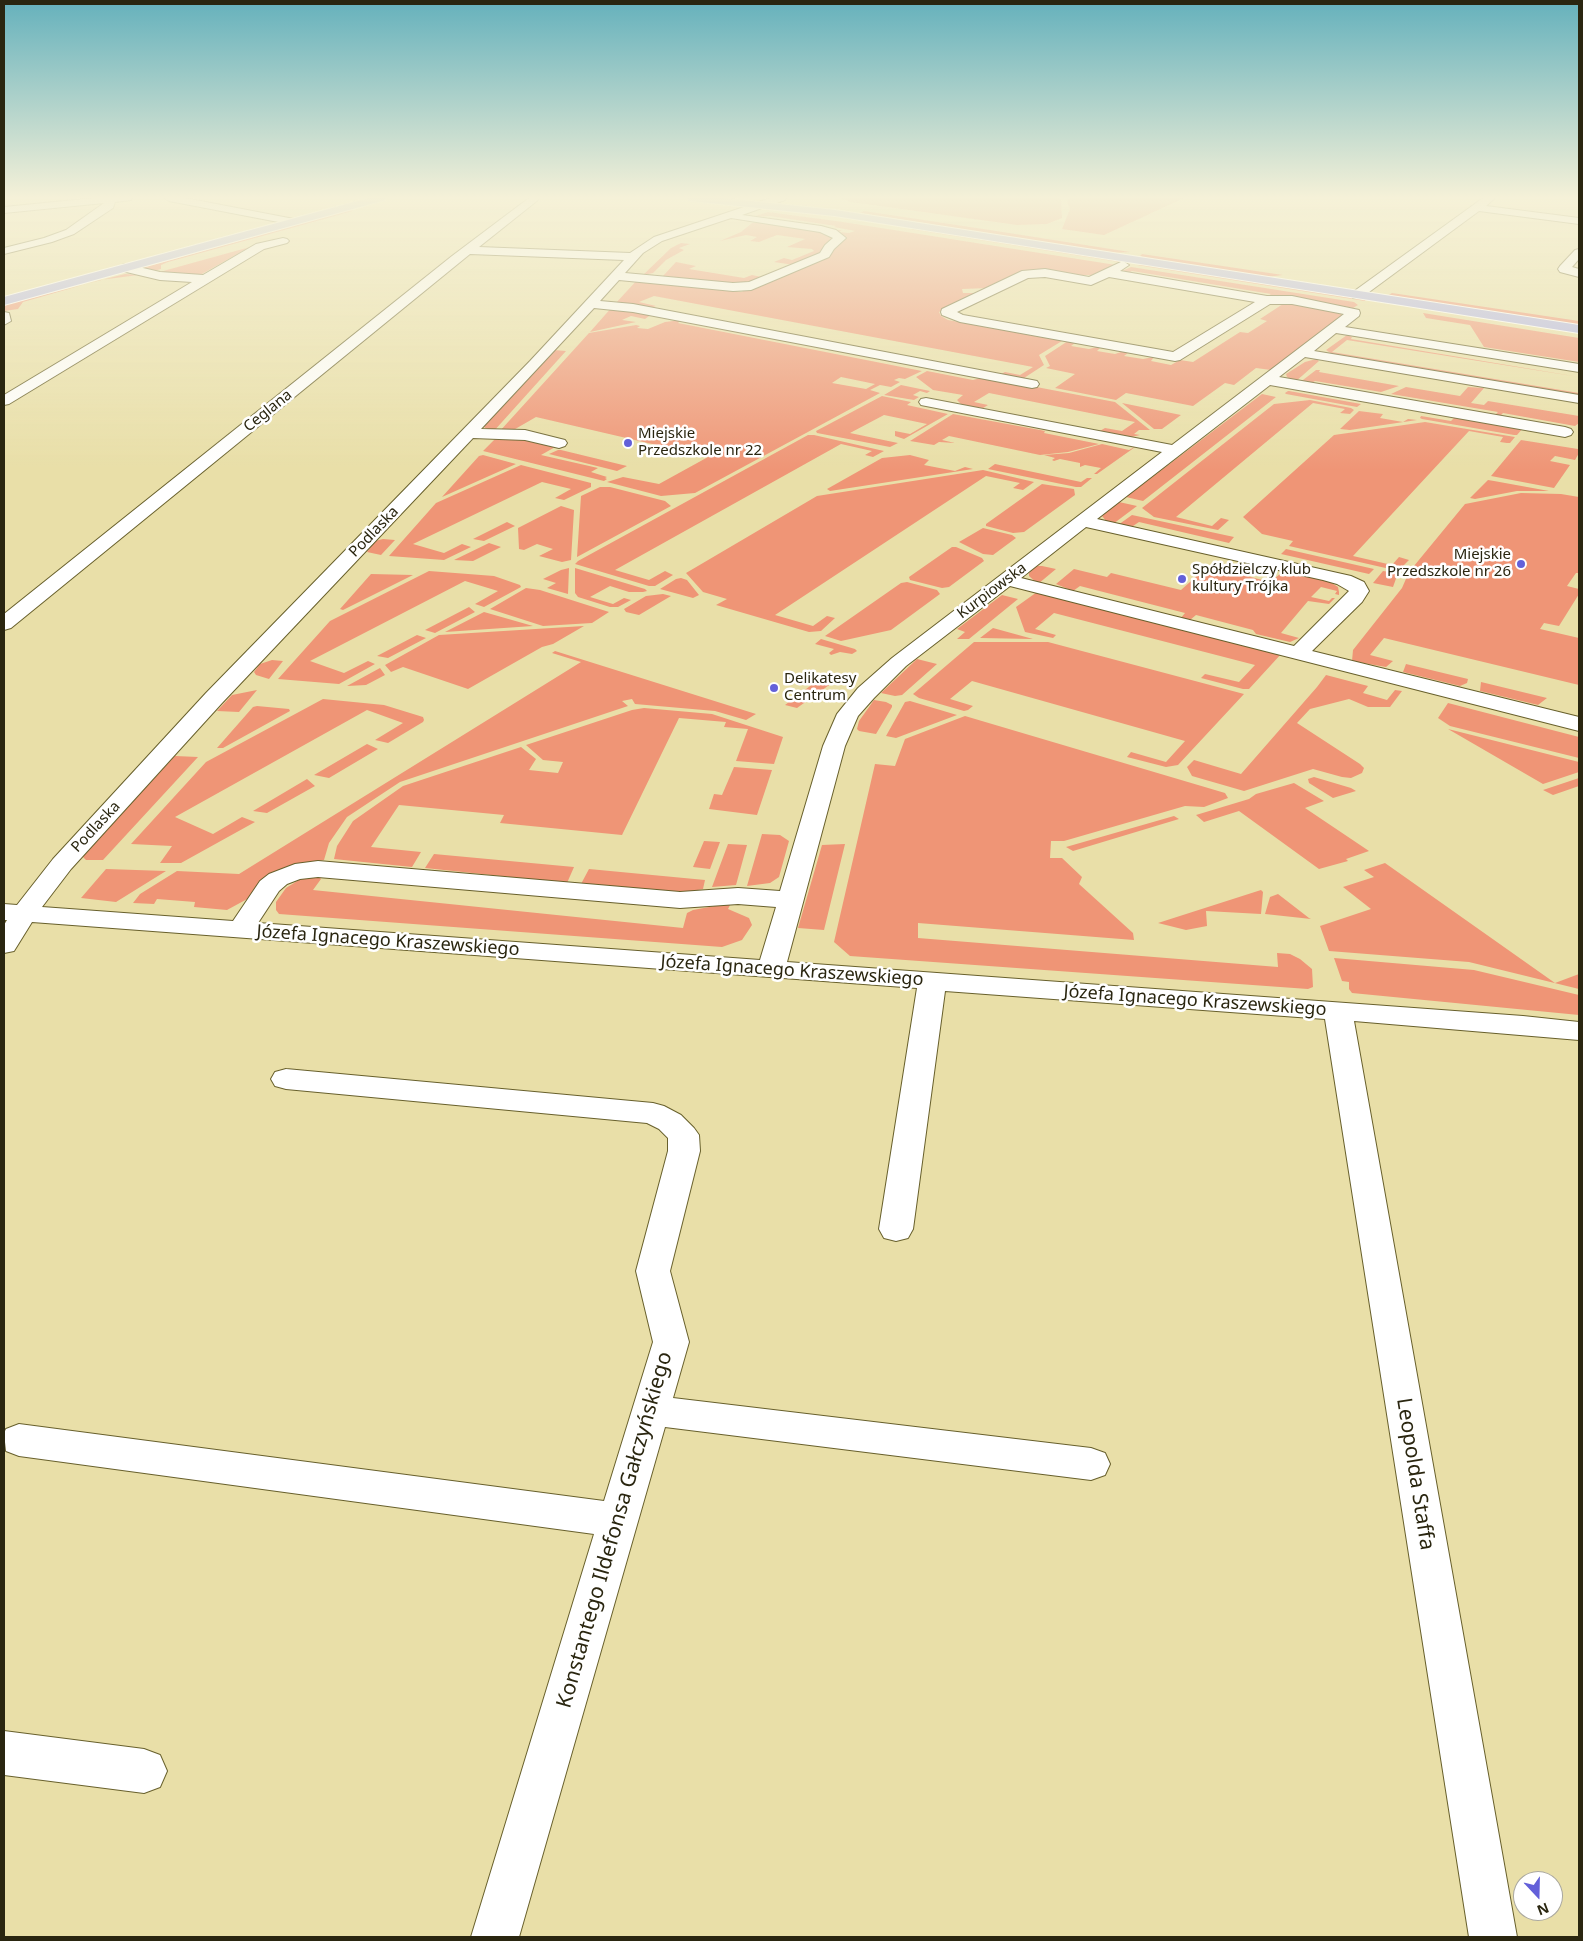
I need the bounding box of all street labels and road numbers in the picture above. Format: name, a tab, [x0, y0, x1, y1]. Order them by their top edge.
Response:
street label: Ceglana	[240, 386, 296, 436]
street label: Podlaska	[346, 503, 402, 561]
street label: Kurpiowska	[954, 559, 1030, 623]
street label: Podlaska	[68, 798, 124, 856]
street label: Józefa Ignacego Kraszewskiego	[256, 921, 520, 961]
street label: Józefa Ignacego Kraszewskiego	[660, 951, 924, 991]
street label: Józefa Ignacego Kraszewskiego	[1063, 981, 1327, 1021]
street label: Konstantego Ildefonsa Gałczyńskiego	[552, 1349, 678, 1711]
street label: Leopolda Staffa	[1391, 1396, 1439, 1552]

